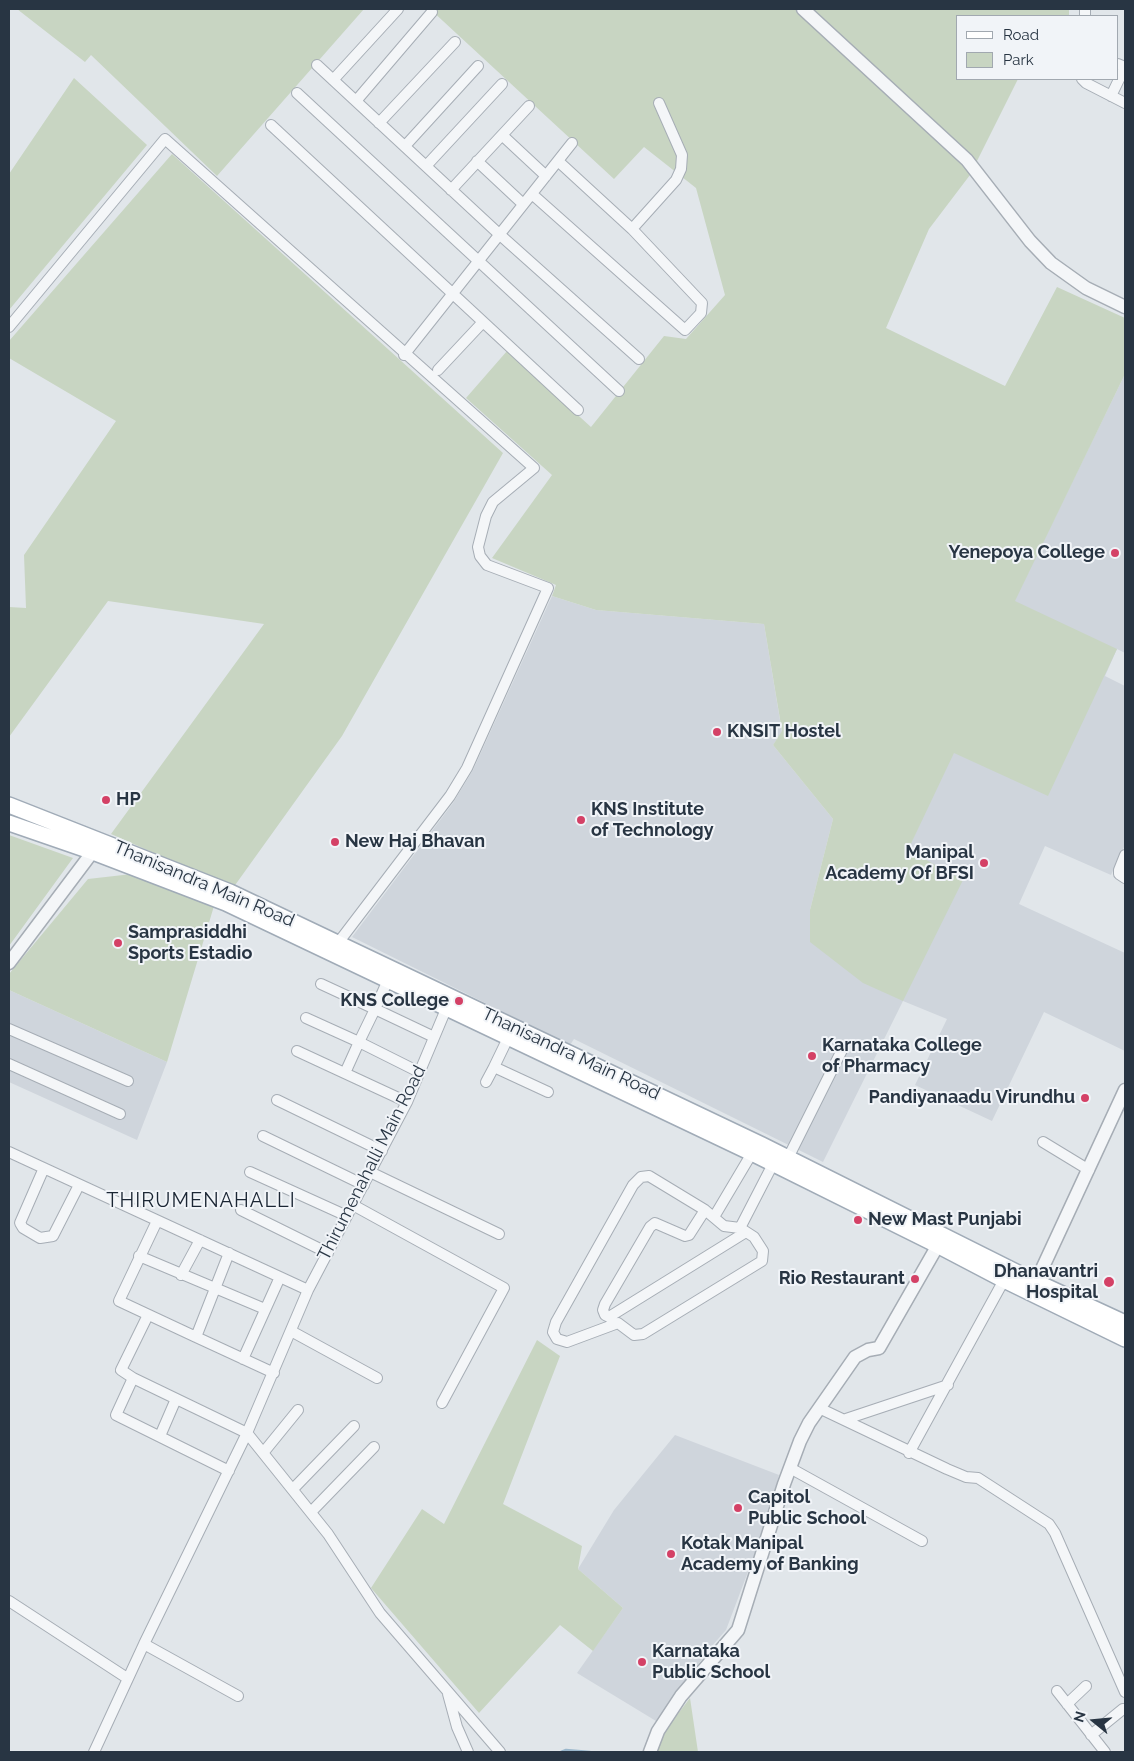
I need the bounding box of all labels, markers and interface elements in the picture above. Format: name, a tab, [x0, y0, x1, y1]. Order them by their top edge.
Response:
legend	[956, 15, 1119, 80]
text: Road	[1003, 26, 1039, 44]
text: Park	[1003, 51, 1034, 69]
place label: Yenepoya College	[948, 542, 1105, 564]
marker: Yenepoya College	[1109, 547, 1121, 559]
place label: KNSIT Hostel	[727, 721, 841, 743]
marker: KNSIT Hostel	[711, 726, 723, 738]
place label: HP	[116, 789, 141, 811]
marker: HP	[100, 794, 112, 806]
place label: KNS Institute of Technology	[591, 799, 714, 842]
marker: KNS Institute of Technology	[575, 814, 587, 826]
place label: New Haj Bhavan	[345, 831, 485, 853]
street label: Thanisandra Main Road	[110, 836, 298, 932]
marker: New Haj Bhavan	[329, 836, 341, 848]
place label: Manipal Academy Of BFSI	[825, 842, 974, 884]
marker: Manipal Academy Of BFSI	[978, 857, 990, 869]
place label: Samprasiddhi Sports Estadio	[128, 922, 252, 964]
marker: Samprasiddhi Sports Estadio	[112, 937, 124, 949]
place label: KNS College	[340, 990, 449, 1012]
marker: KNS College	[453, 995, 465, 1007]
street label: Thanisandra Main Road	[478, 1003, 664, 1105]
place label: Karnataka College of Pharmacy	[822, 1035, 982, 1078]
marker: Karnataka College of Pharmacy	[806, 1050, 818, 1062]
street label: Thirumenahalli Main Road	[313, 1062, 431, 1264]
place label: Pandiyanaadu Virundhu	[869, 1087, 1075, 1109]
marker: Pandiyanaadu Virundhu	[1079, 1092, 1091, 1104]
district label: THIRUMENAHALLI	[105, 1189, 297, 1213]
place label: New Mast Punjabi	[868, 1209, 1022, 1231]
marker: New Mast Punjabi	[852, 1214, 864, 1226]
place label: Dhanavantri Hospital	[994, 1261, 1098, 1304]
place label: Rio Restaurant	[779, 1268, 905, 1290]
marker: Rio Restaurant	[909, 1273, 921, 1285]
marker: Dhanavantri Hospital	[1102, 1275, 1116, 1289]
place label: Capitol Public School	[748, 1487, 866, 1530]
marker: Capitol Public School	[732, 1502, 744, 1514]
place label: Kotak Manipal Academy of Banking	[681, 1533, 859, 1576]
marker: Kotak Manipal Academy of Banking	[665, 1548, 677, 1560]
place label: Karnataka Public School	[652, 1641, 770, 1684]
marker: Karnataka Public School	[636, 1656, 648, 1668]
north arrow	[1069, 1696, 1119, 1746]
text: N	[1070, 1709, 1089, 1724]

